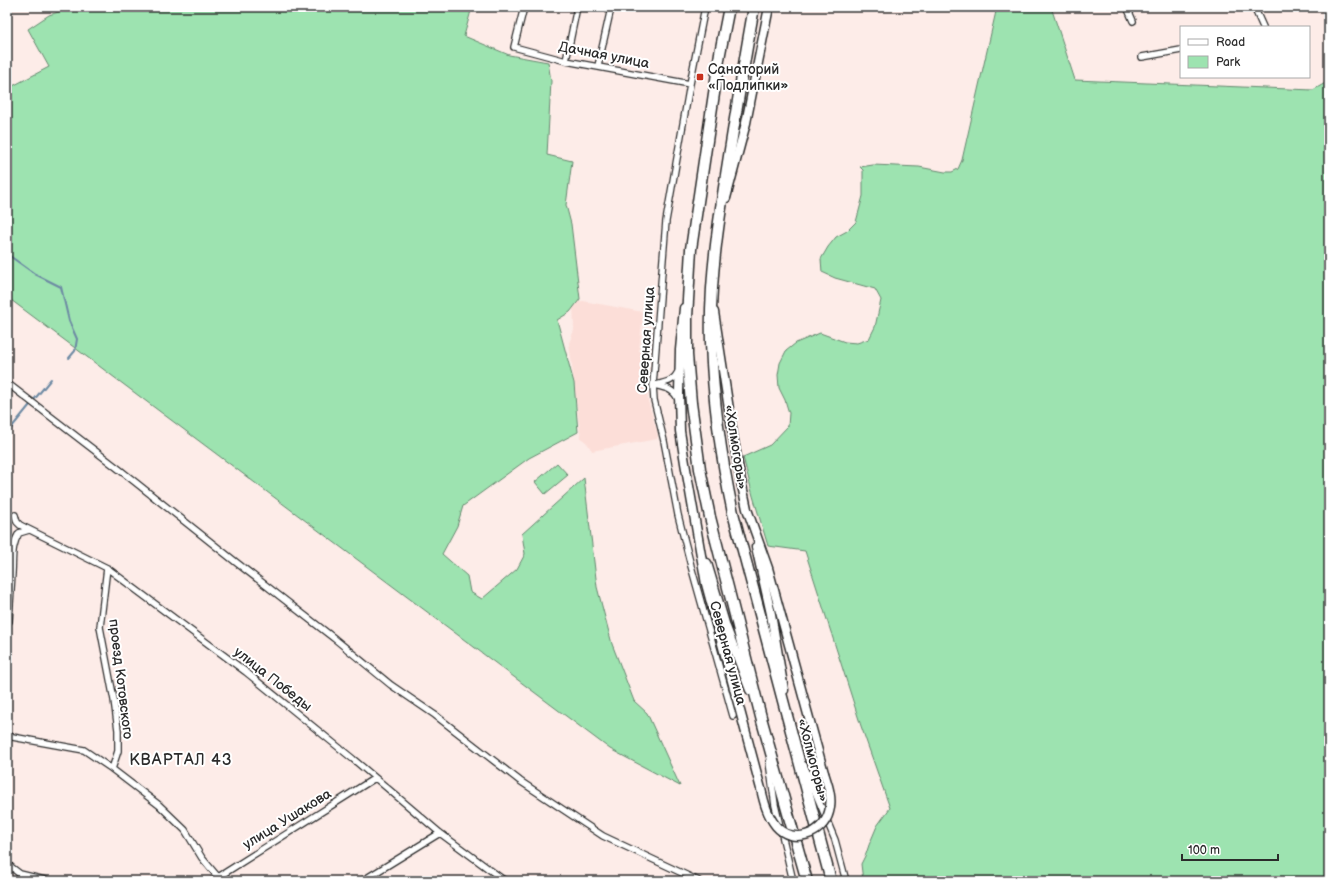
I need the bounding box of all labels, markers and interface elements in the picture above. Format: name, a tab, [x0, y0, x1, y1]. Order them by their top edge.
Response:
legend	[1180, 26, 1310, 78]
text: Road	[1216, 35, 1245, 50]
street label: Дачная улица	[557, 38, 651, 72]
text: Park	[1216, 55, 1240, 70]
place label: Санаторий «Подлипки»	[708, 61, 788, 94]
marker: Санаторий «Подлипки»	[695, 72, 705, 82]
street label: Северная улица	[634, 285, 658, 394]
street label: «Холмогоры»	[721, 403, 751, 491]
street label: Северная улица	[706, 599, 750, 707]
street label: проезд Котовского	[105, 618, 137, 740]
street label: улица Победы	[231, 643, 315, 715]
street label: «Холмогоры»	[794, 716, 832, 804]
district label: КВАРТАЛ 43	[129, 751, 233, 770]
street label: улица Ушакова	[240, 785, 335, 853]
scale bar	[1182, 836, 1278, 862]
text: 100 m	[1188, 843, 1220, 858]

